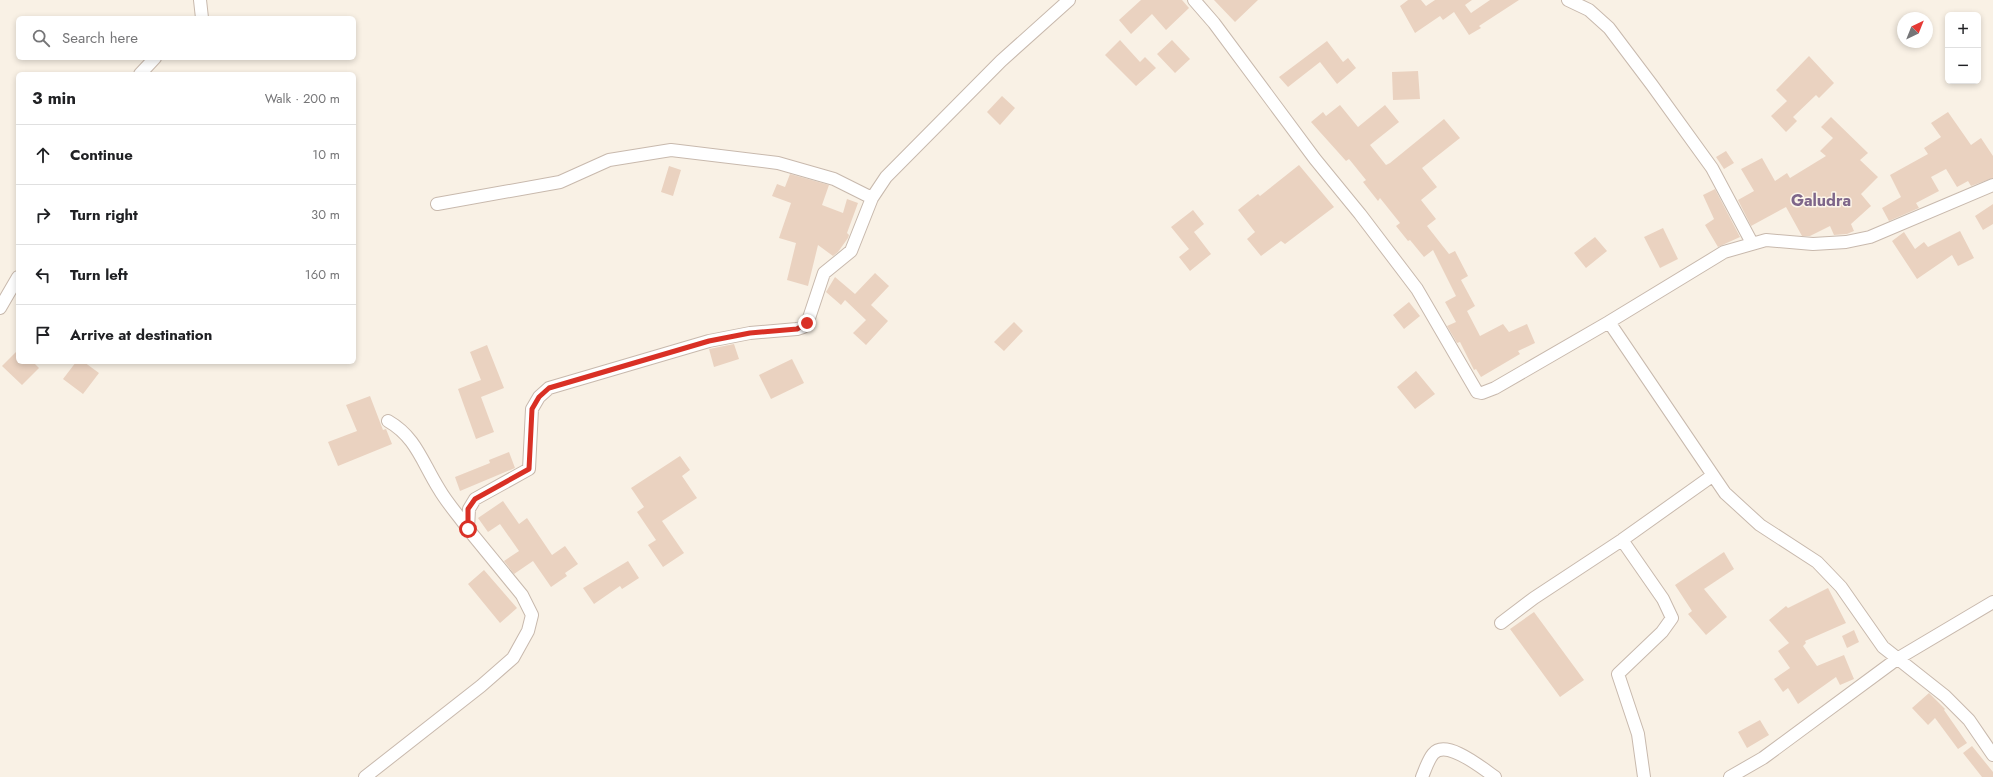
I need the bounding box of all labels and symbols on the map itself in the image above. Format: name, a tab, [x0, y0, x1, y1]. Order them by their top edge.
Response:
north arrow	[1897, 12, 1933, 48]
district label: Galudra	[1791, 189, 1851, 212]
route end	[798, 314, 816, 332]
route start	[459, 520, 477, 538]

